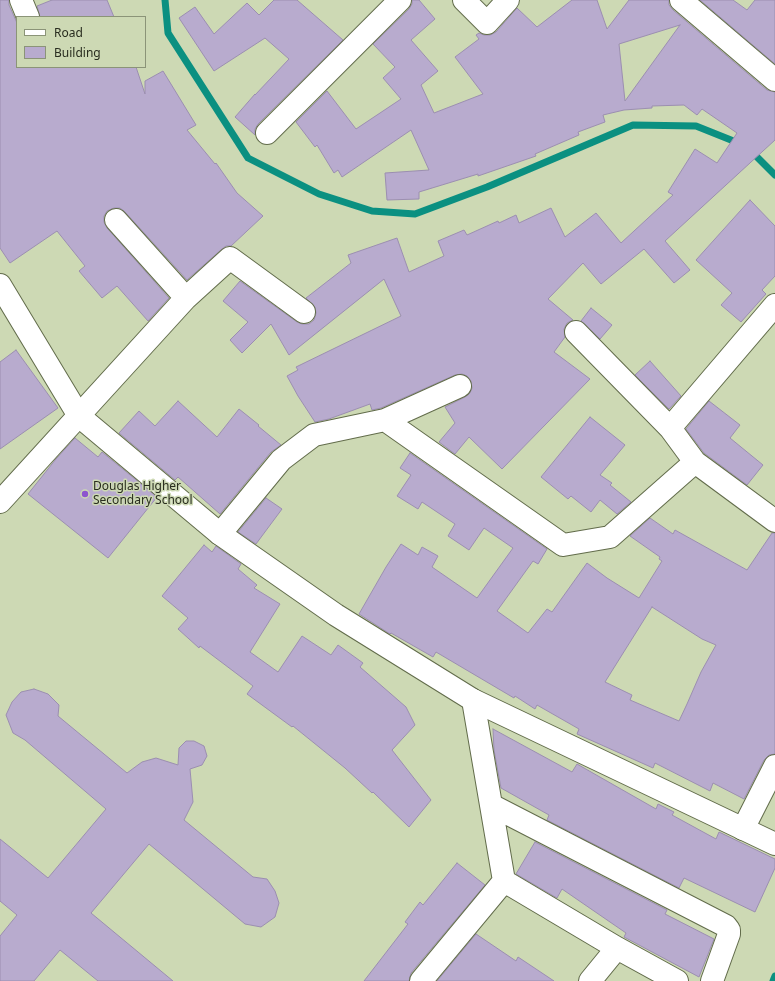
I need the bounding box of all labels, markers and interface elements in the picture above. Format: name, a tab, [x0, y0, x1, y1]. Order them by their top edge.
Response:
legend	[16, 16, 146, 68]
text: Road	[54, 24, 83, 41]
text: Building	[54, 44, 101, 61]
place label: Douglas Higher Secondary School	[93, 480, 192, 508]
marker: Douglas Higher Secondary School	[80, 489, 90, 499]

